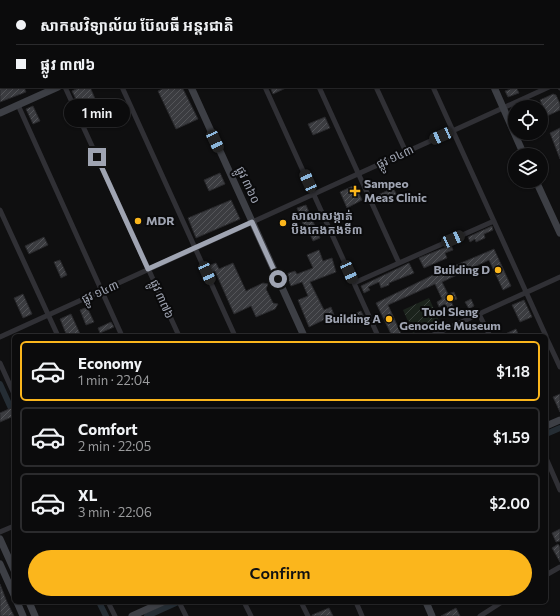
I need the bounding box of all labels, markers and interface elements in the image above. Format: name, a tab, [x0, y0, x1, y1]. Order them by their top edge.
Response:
text: សាកលវិទ្យាល័យ ប៊ែលធី អន្តរជាតិ	[40, 16, 234, 34]
text: ផ្លូវ ៣៧៦	[40, 55, 95, 73]
callout: 1 min	[64, 99, 130, 127]
map controls	[508, 100, 548, 188]
button: locate	[508, 100, 548, 140]
text: 1 min	[82, 105, 112, 121]
car	[428, 126, 454, 146]
car	[204, 128, 226, 154]
street label: ផ្លូវ ១៤៣	[374, 141, 417, 175]
route end	[88, 148, 106, 166]
button: layers	[508, 148, 548, 188]
street label: ផ្លូវ ៣៦០	[230, 164, 264, 207]
car	[298, 168, 318, 194]
place label: Sampeo Meas Clinic	[364, 176, 427, 204]
marker: Sampeo Meas Clinic	[349, 185, 361, 197]
place label: សាលាសង្កាត់ បឹងកេងកងទី៣	[291, 208, 362, 236]
place label: MDR	[146, 213, 175, 227]
marker: MDR	[133, 216, 143, 226]
marker: សាលាសង្កាត់ បឹងកេងកងទី៣	[278, 218, 288, 228]
car	[440, 229, 466, 249]
car	[339, 259, 359, 285]
car	[197, 260, 217, 286]
place label: Building D	[434, 262, 490, 276]
marker: Building D	[493, 265, 503, 275]
route start	[269, 270, 287, 288]
street label: ផ្លូវ ១៤៣	[79, 277, 122, 310]
street label: ផ្លូវ ៣៧៦	[144, 277, 178, 322]
marker: Tuol Sleng Genocide Museum	[445, 293, 455, 303]
place label: Tuol Sleng Genocide Museum	[399, 304, 501, 332]
place label: Building A	[325, 311, 381, 325]
marker: Building A	[384, 314, 394, 324]
icon: car	[30, 353, 66, 389]
text: Economy	[78, 354, 142, 372]
text: $1.18	[496, 362, 530, 380]
text: 1 min · 22:04	[78, 372, 150, 388]
icon: car	[30, 419, 66, 455]
text: Comfort	[78, 420, 138, 438]
text: $1.59	[493, 428, 530, 446]
text: 2 min · 22:05	[78, 438, 151, 454]
icon: car	[30, 485, 66, 521]
text: XL	[78, 486, 97, 504]
text: $2.00	[490, 494, 530, 512]
text: 3 min · 22:06	[78, 504, 152, 520]
button: Confirm	[28, 550, 532, 596]

